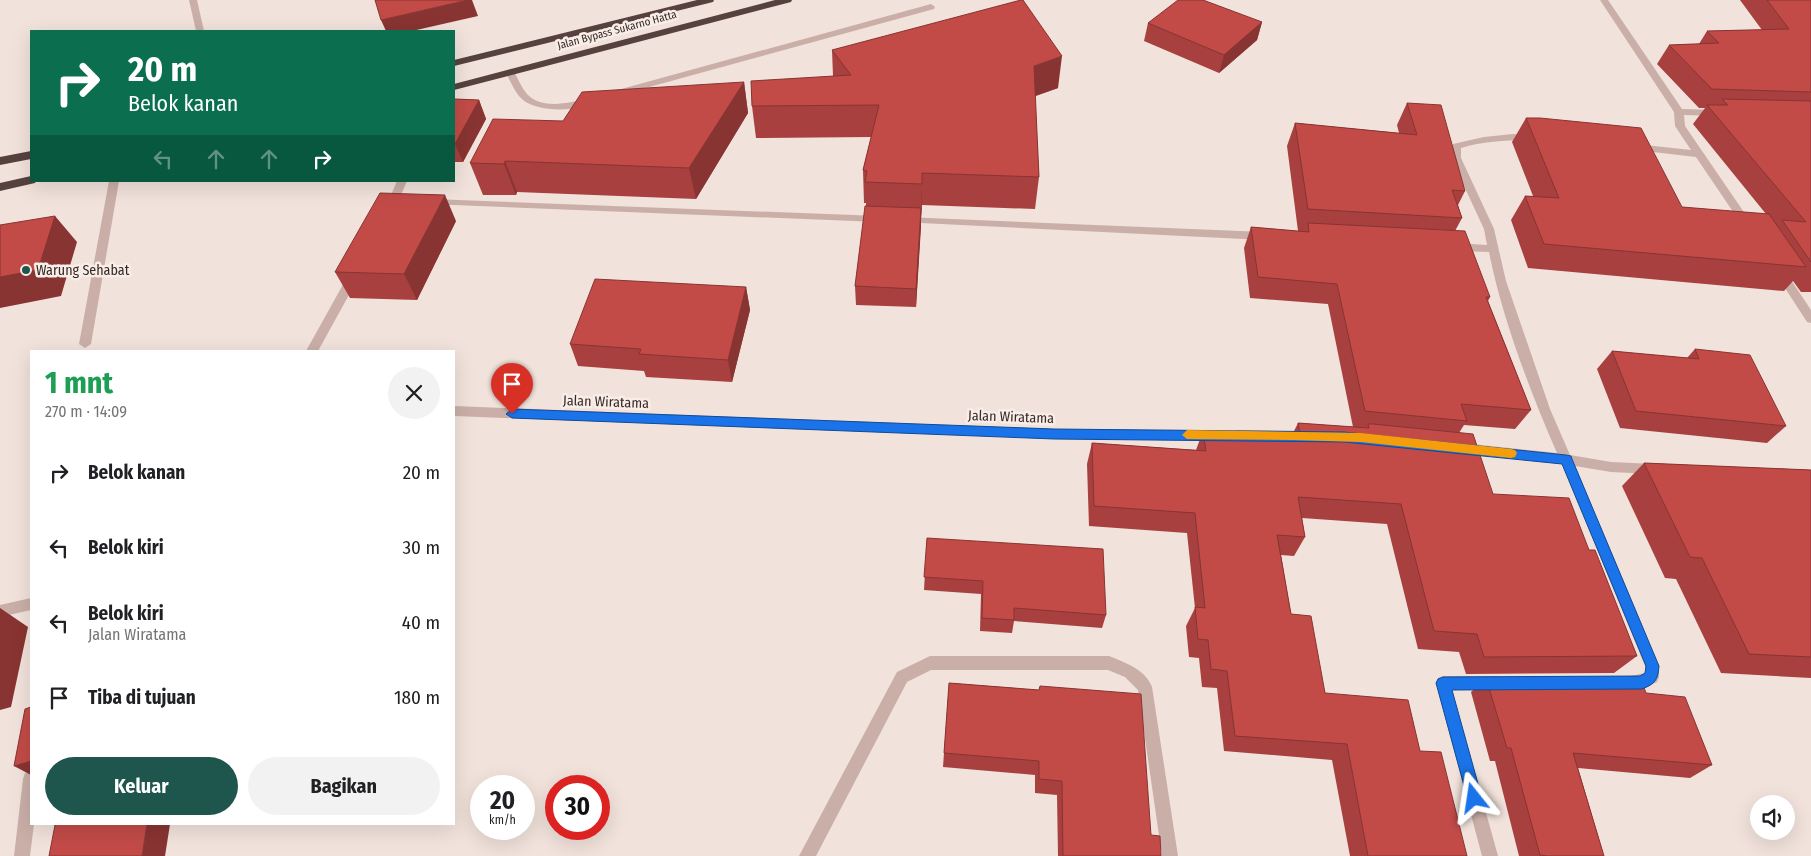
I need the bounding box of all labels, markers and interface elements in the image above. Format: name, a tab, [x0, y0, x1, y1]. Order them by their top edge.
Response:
street label: Jalan Bypass Sukarno Hatta	[556, 8, 678, 52]
text: 20 m	[128, 48, 197, 90]
icon: right	[45, 50, 110, 115]
text: Belok kanan	[128, 90, 238, 117]
icon: left	[149, 145, 177, 173]
icon: ahead	[202, 145, 230, 173]
icon: ahead	[255, 145, 283, 173]
icon: right	[308, 145, 336, 173]
place label: Warung Sehabat	[36, 262, 130, 279]
marker: Warung Sehabat	[20, 264, 32, 276]
pin	[491, 363, 533, 414]
text: 1 mnt	[45, 365, 113, 401]
button: close	[388, 367, 440, 419]
icon: arrive	[498, 370, 526, 398]
street label: Jalan Wiratama	[563, 392, 649, 412]
text: 270 m · 14:09	[45, 402, 127, 421]
street label: Jalan Wiratama	[968, 407, 1054, 427]
icon: right	[45, 459, 73, 487]
text: Belok kanan	[88, 461, 185, 484]
text: 20 m	[403, 461, 440, 484]
icon: left	[45, 534, 73, 562]
text: Belok kiri	[88, 536, 164, 559]
text: 30 m	[402, 536, 440, 559]
text: Belok kiri	[88, 602, 164, 625]
icon: left	[45, 609, 73, 637]
text: 40 m	[402, 611, 440, 634]
text: Jalan Wiratama	[88, 625, 186, 644]
icon: arrive	[45, 684, 73, 712]
text: Tiba di tujuan	[88, 686, 196, 709]
text: 180 m	[394, 686, 440, 709]
button: Keluar	[45, 757, 238, 815]
button: Bagikan	[248, 757, 440, 815]
position arrow	[1447, 771, 1499, 823]
speed limit sign: 30	[545, 775, 610, 840]
text: 20	[490, 786, 515, 816]
map controls	[1750, 795, 1795, 840]
button: sound	[1750, 795, 1795, 840]
text: km/h	[489, 813, 516, 827]

